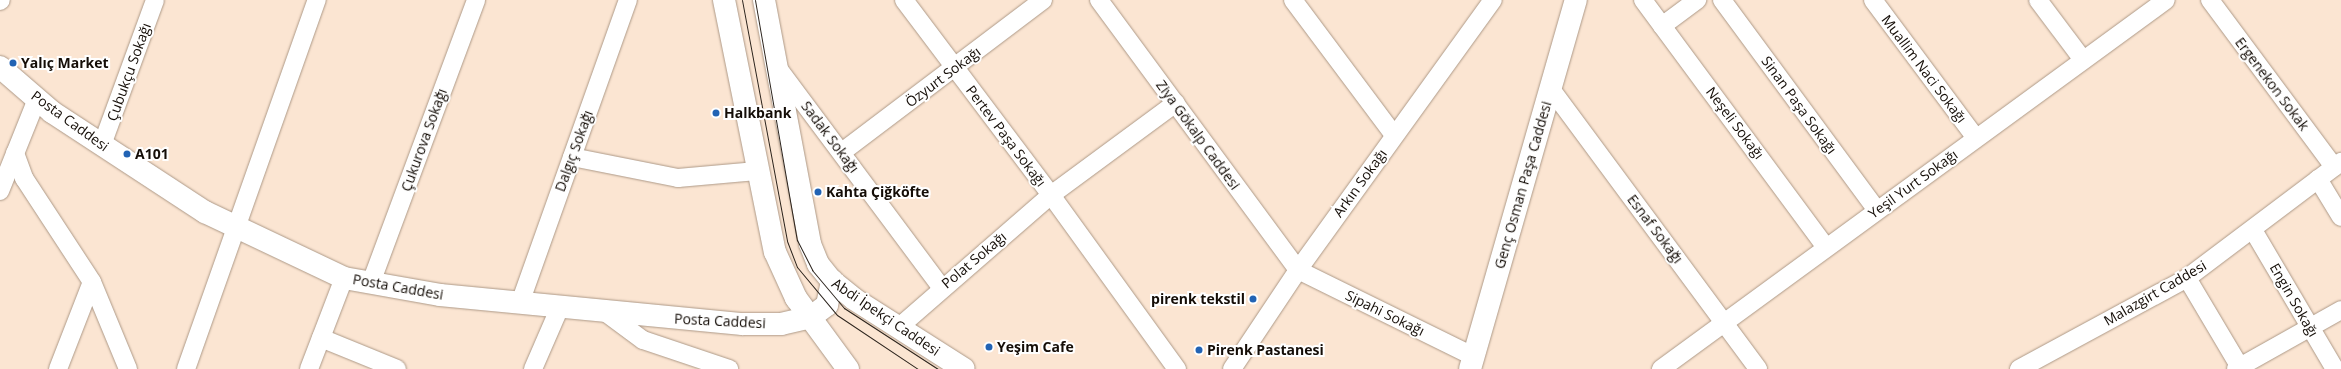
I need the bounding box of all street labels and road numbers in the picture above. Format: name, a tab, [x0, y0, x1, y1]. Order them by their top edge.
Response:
street label: Muallim Naci Sokağı	[1878, 12, 1970, 126]
street label: Çubukçu Sokağı	[103, 21, 155, 123]
street label: Ergenekon Sokak	[2232, 34, 2312, 134]
street label: Özyurt Sokağı	[902, 43, 984, 111]
street label: Sinan Paşa Sokağı	[1758, 53, 1840, 157]
street label: Ziya Gökalp Caddesi	[1153, 77, 1243, 193]
street label: Pertev Paşa Sokağı	[963, 82, 1049, 190]
street label: Neşeli Sokağı	[1702, 84, 1768, 162]
street label: Çukurova Sokağı	[398, 86, 450, 194]
street label: Posta Caddesi	[28, 87, 112, 155]
street label: Sadak Sokağı	[798, 98, 862, 176]
street label: Genç Osman Paşa Caddesi	[1491, 99, 1555, 271]
street label: Dalgıç Sokağı	[552, 108, 596, 194]
street label: Arkın Sokağı	[1330, 146, 1390, 220]
street label: Yeşil Yurt Sokağı	[1865, 146, 1961, 222]
street label: Esnaf Sokağı	[1624, 191, 1686, 267]
street label: Polat Sokağı	[938, 228, 1010, 292]
street label: Malazgirt Caddesi	[2101, 257, 2209, 329]
street label: Engin Sokağı	[2266, 260, 2322, 340]
street label: Posta Caddesi	[351, 271, 445, 303]
street label: Abdi İpekçi Caddesi	[829, 275, 943, 359]
street label: Sipahi Sokağı	[1343, 287, 1427, 339]
street label: Posta Caddesi	[674, 310, 766, 332]

